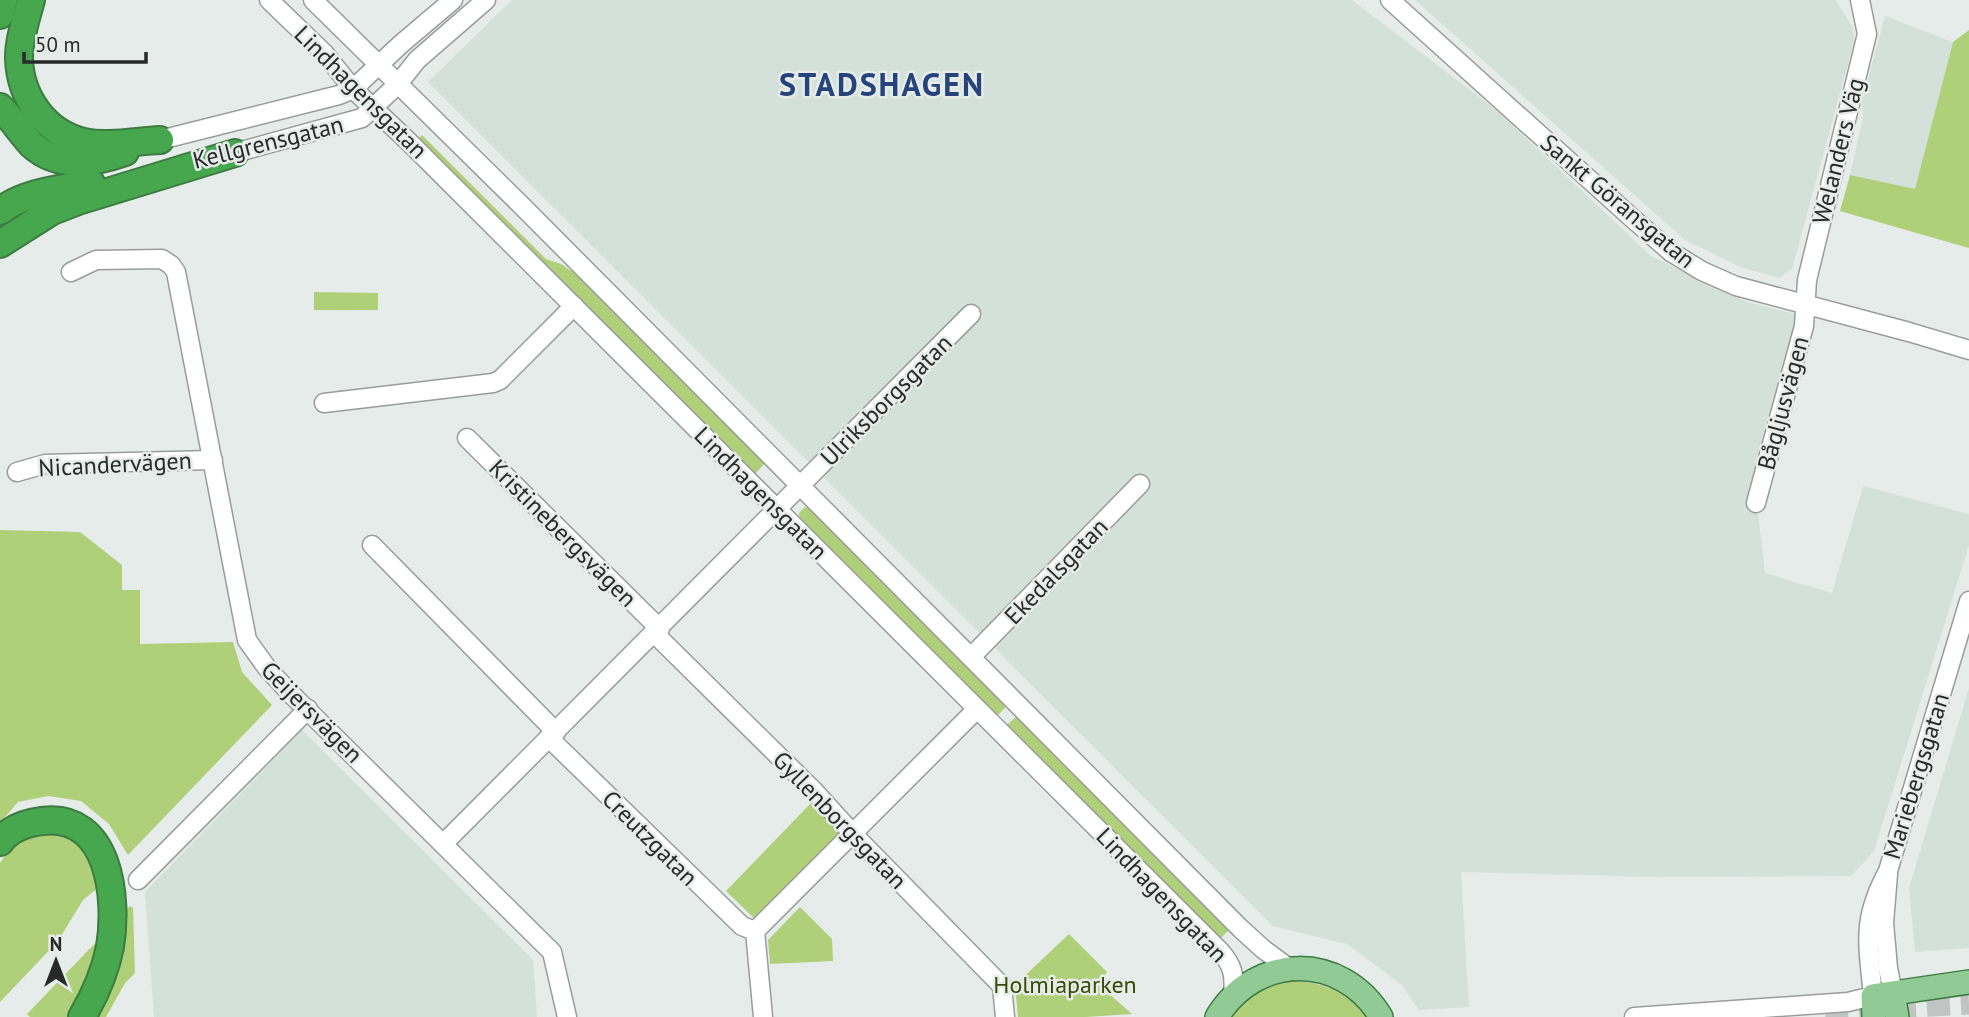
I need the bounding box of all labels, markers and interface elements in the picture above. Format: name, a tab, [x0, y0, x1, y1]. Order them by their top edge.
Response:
street label: Lindhagensgatan	[288, 19, 434, 165]
scale bar	[24, 21, 147, 65]
text: 50 m	[35, 31, 81, 58]
district label: STADSHAGEN	[779, 63, 985, 105]
street label: Welanders Väg	[1805, 75, 1871, 227]
street label: Kellgrensgatan	[189, 108, 347, 176]
street label: Sankt Göransgatan	[1534, 127, 1702, 275]
street label: Ulriksborgsgatan	[814, 328, 958, 472]
street label: Bågljusvägen	[1750, 333, 1816, 473]
street label: Lindhagensgatan	[688, 420, 834, 566]
street label: Nicandervägen	[38, 445, 192, 483]
street label: Kristinebergsvägen	[483, 453, 643, 613]
street label: Ekedalsgatan	[998, 511, 1114, 631]
street label: Geijersvägen	[254, 654, 370, 770]
street label: Mariebergsgatan	[1876, 689, 1956, 863]
street label: Gyllenborgsgatan	[766, 744, 914, 896]
street label: Creutzgatan	[596, 784, 704, 892]
street label: Lindhagensgatan	[1090, 821, 1234, 969]
north arrow	[21, 926, 91, 996]
text: N	[50, 932, 62, 956]
park label: Holmiaparken	[993, 969, 1137, 1000]

